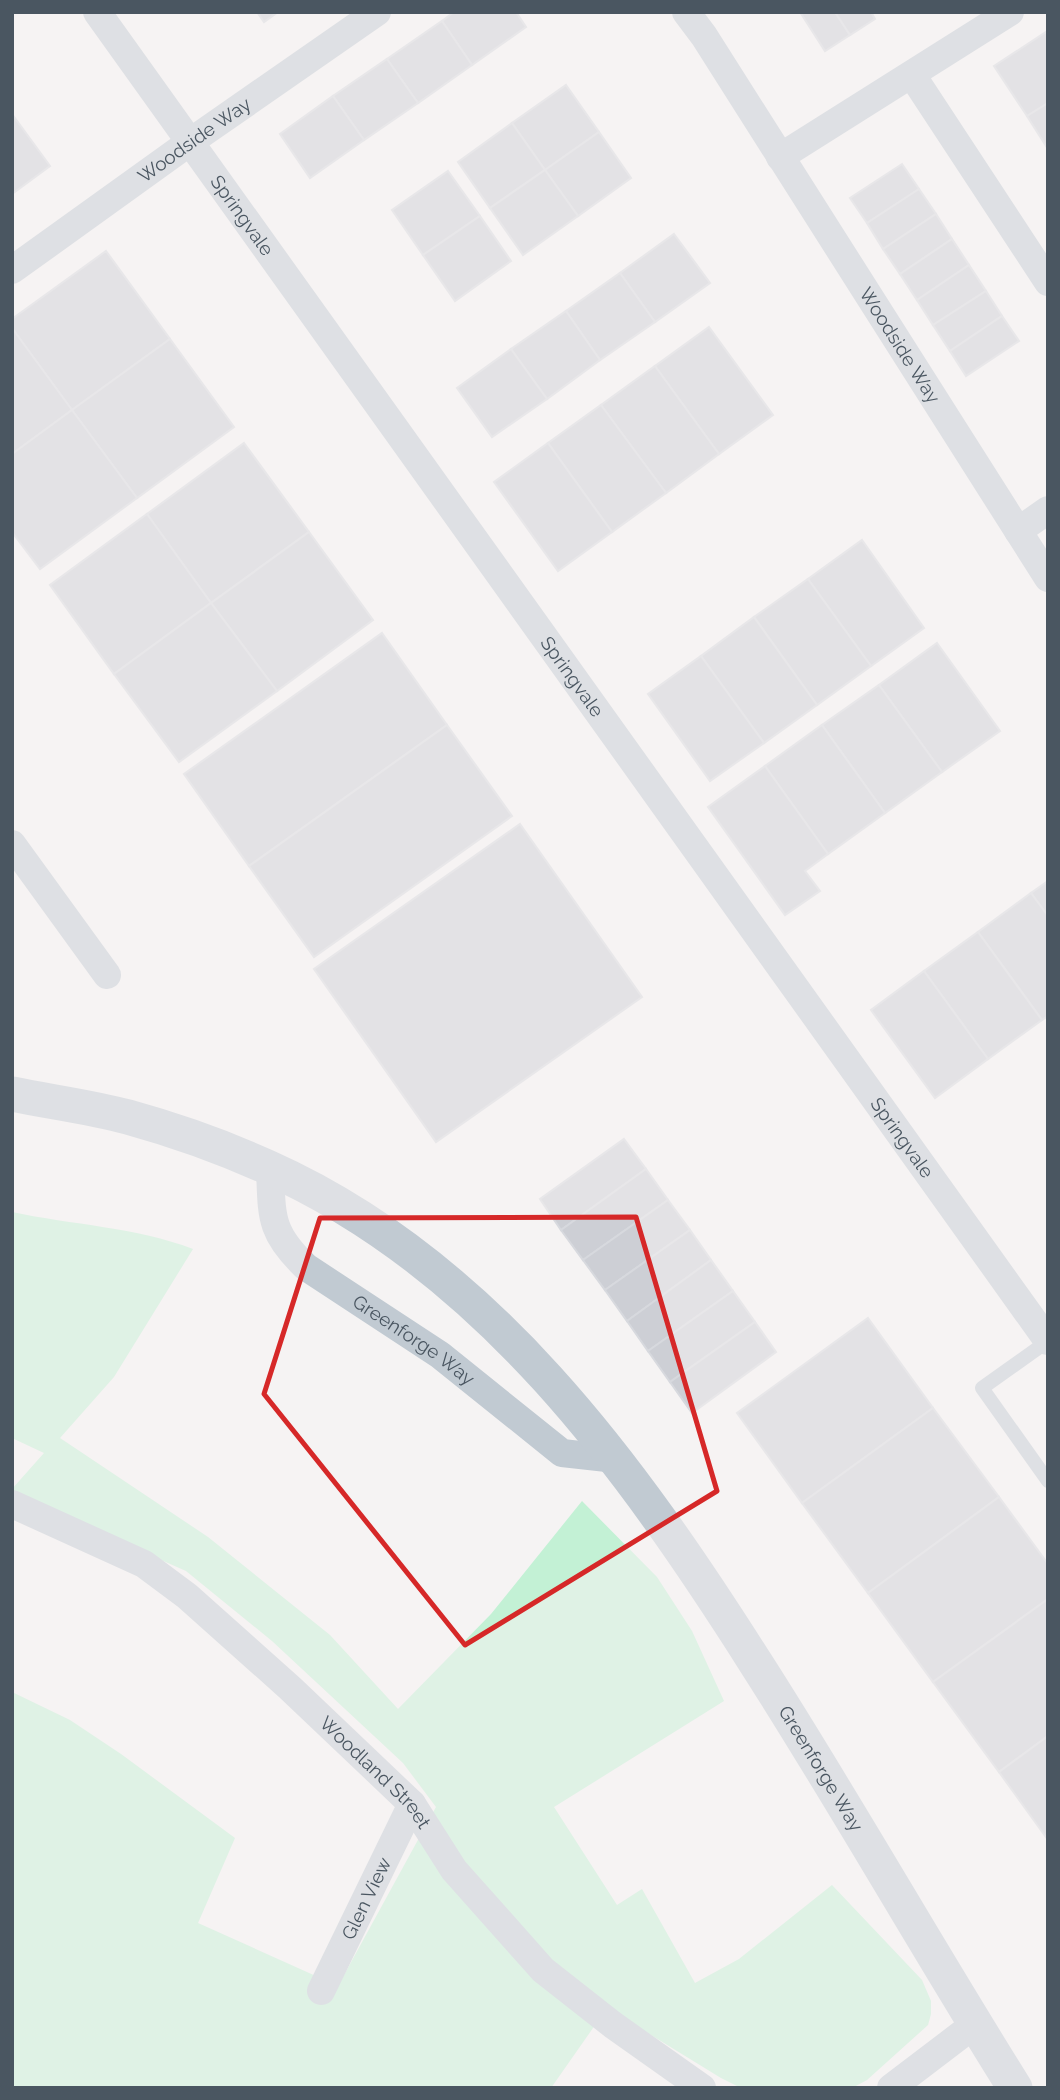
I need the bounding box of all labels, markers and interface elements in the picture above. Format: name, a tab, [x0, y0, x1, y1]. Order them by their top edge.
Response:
street label: Woodside Way	[134, 92, 255, 187]
street label: Springvale	[206, 171, 279, 260]
street label: Woodside Way	[855, 283, 945, 407]
street label: Springvale	[536, 632, 609, 721]
street label: Springvale	[866, 1093, 939, 1182]
street label: Greenforge Way	[349, 1290, 479, 1390]
street label: Greenforge Way	[774, 1701, 868, 1835]
street label: Woodland Street	[316, 1712, 436, 1833]
street label: Glen View	[337, 1853, 396, 1943]

